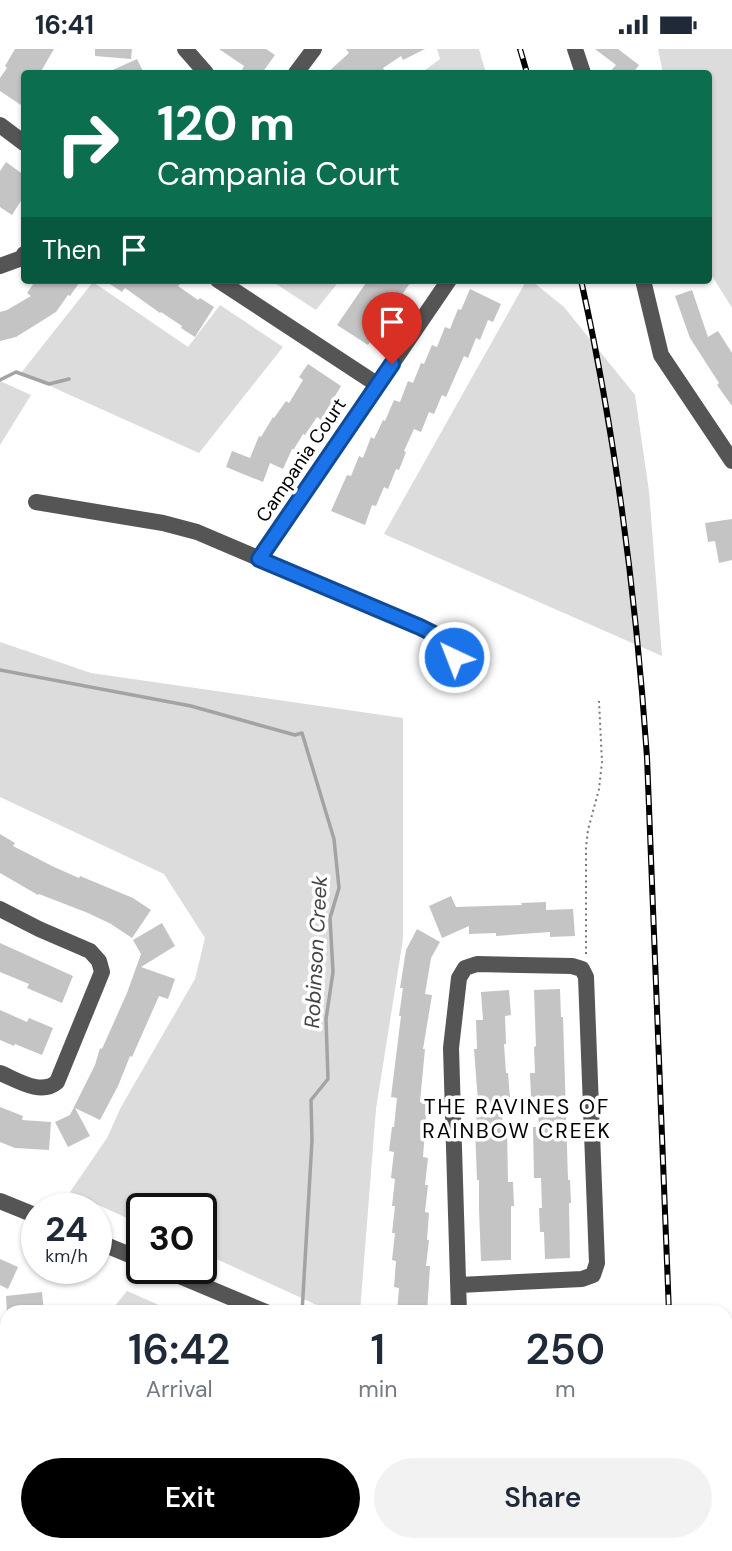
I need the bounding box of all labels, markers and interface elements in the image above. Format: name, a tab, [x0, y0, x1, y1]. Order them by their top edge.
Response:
text: 16:41	[35, 8, 94, 42]
text: 120 m	[157, 91, 295, 155]
icon: right	[42, 98, 133, 189]
text: Campania Court	[157, 153, 400, 195]
icon: arrive	[115, 231, 153, 269]
text: Then	[42, 233, 101, 267]
pin	[362, 292, 422, 364]
icon: arrive	[373, 303, 411, 341]
street label: Campania Court	[250, 393, 352, 527]
position arrow	[417, 620, 491, 694]
water label: Robinson Creek	[298, 875, 334, 1029]
district label: THE RAVINES OF RAINBOW CREEK	[422, 1093, 612, 1145]
speed limit sign: 30	[126, 1193, 217, 1284]
text: 24	[45, 1206, 88, 1252]
text: km/h	[45, 1244, 88, 1268]
text: 16:42	[128, 1322, 230, 1377]
text: 1	[371, 1322, 385, 1377]
text: 250	[525, 1322, 605, 1377]
text: Arrival	[146, 1374, 213, 1404]
text: min	[358, 1374, 397, 1404]
text: m	[555, 1374, 575, 1404]
button: Exit	[21, 1458, 360, 1538]
button: Share	[374, 1458, 712, 1538]

